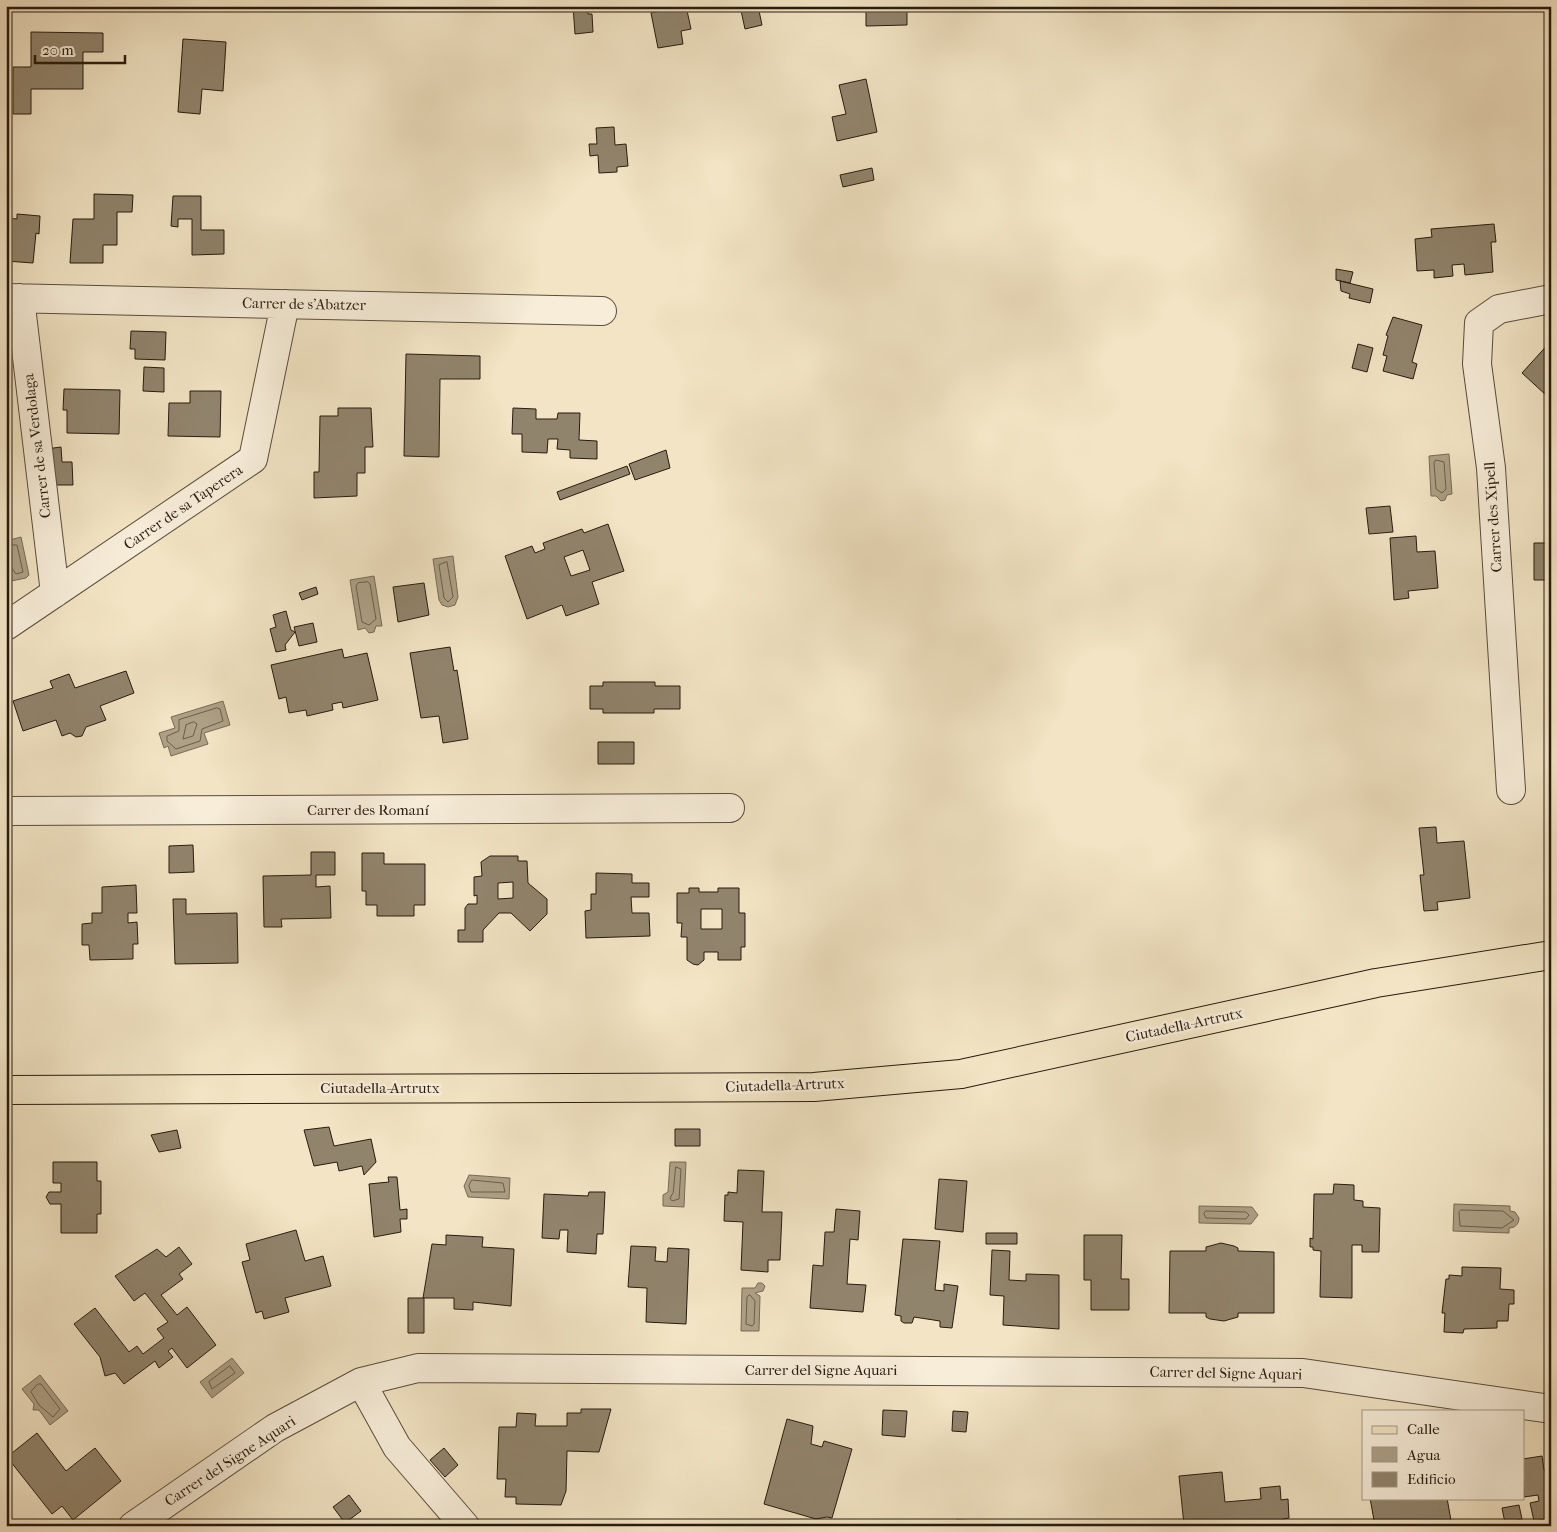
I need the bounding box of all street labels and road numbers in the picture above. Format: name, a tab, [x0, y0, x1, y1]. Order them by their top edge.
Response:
street label: Carrer de s'Abatzer	[242, 294, 367, 314]
street label: Carrer de sa Verdolaga	[19, 372, 55, 519]
street label: Carrer de sa Taperera	[120, 460, 247, 553]
street label: Carrer des Xipell	[1480, 461, 1506, 573]
street label: Carrer des Romaní	[307, 801, 429, 819]
street label: Ciutadella-Artrutx	[1124, 1004, 1244, 1046]
street label: Ciutadella-Artrutx	[725, 1074, 845, 1096]
street label: Ciutadella-Artrutx	[320, 1079, 440, 1097]
street label: Carrer del Signe Aquari	[745, 1361, 898, 1379]
street label: Carrer del Signe Aquari	[1150, 1363, 1303, 1383]
street label: Carrer del Signe Aquari	[161, 1412, 299, 1510]

